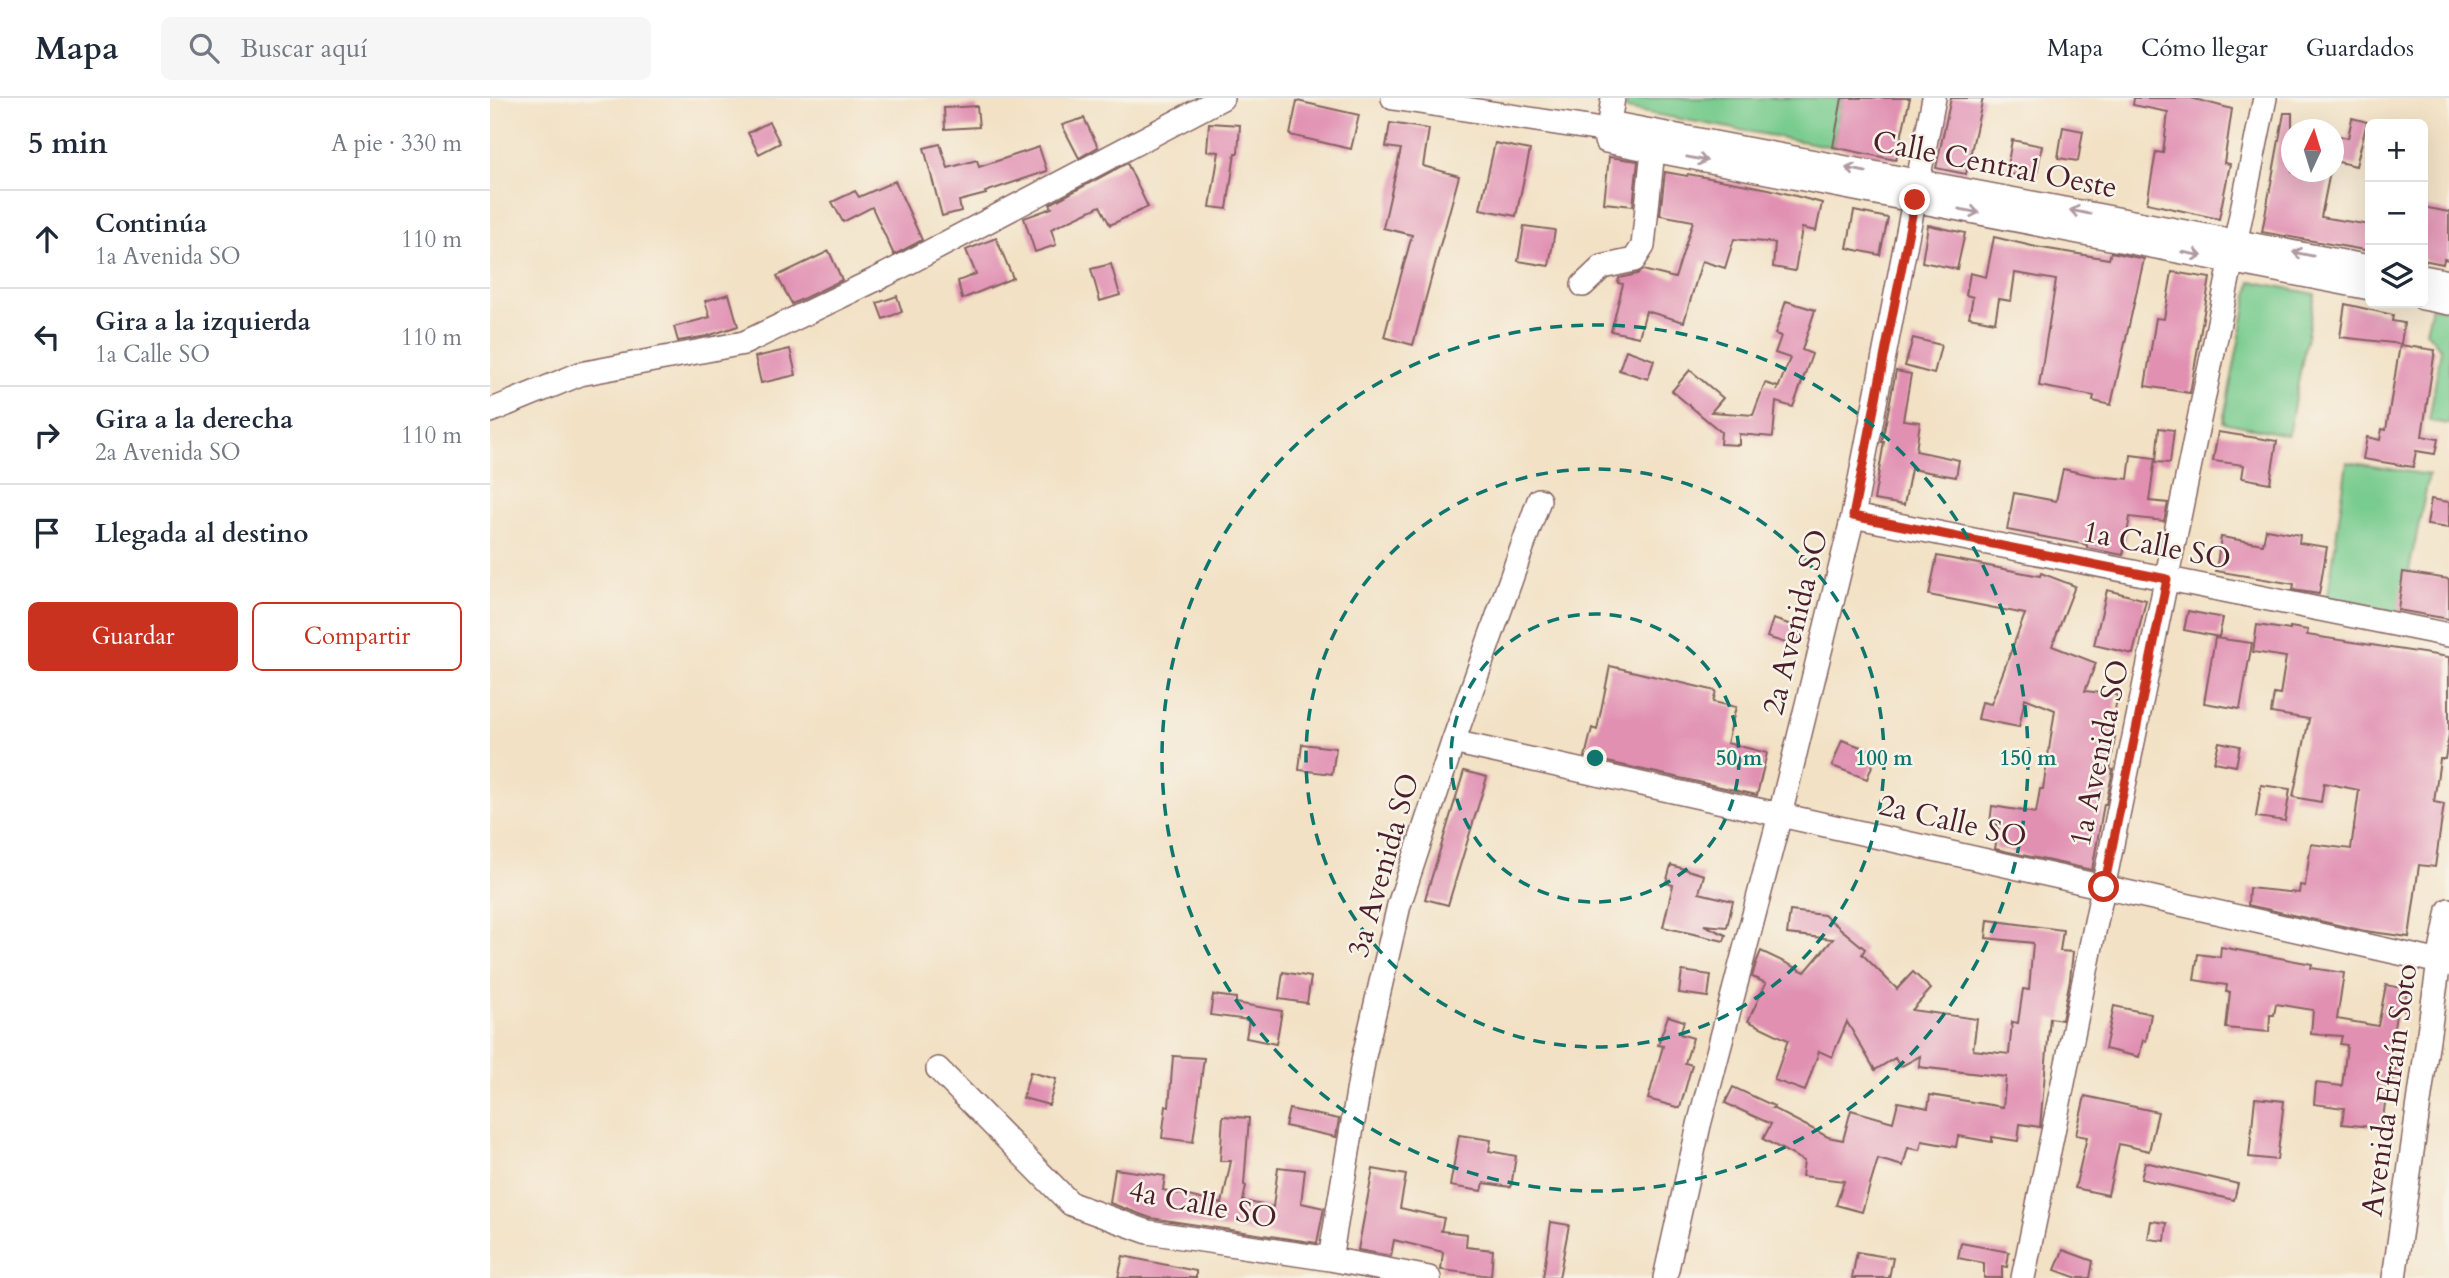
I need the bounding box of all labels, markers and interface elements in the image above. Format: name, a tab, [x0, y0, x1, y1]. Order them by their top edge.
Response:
search box	[161, 17, 651, 80]
text: Mapa	[35, 26, 119, 71]
icon: search	[185, 29, 223, 67]
text: Buscar aquí	[241, 31, 368, 66]
text: Mapa	[2047, 32, 2103, 65]
text: Cómo llegar	[2141, 32, 2268, 65]
text: Guardados	[2306, 32, 2414, 65]
north arrow	[2281, 119, 2344, 182]
map controls	[2365, 119, 2428, 308]
button: +	[2365, 119, 2428, 182]
street label: Calle Central Oeste	[1869, 121, 2121, 208]
text: 5 min	[28, 123, 108, 164]
text: A pie · 330 m	[331, 128, 462, 159]
one-way arrow	[1686, 152, 1708, 166]
one-way arrow	[1845, 162, 1868, 176]
button: −	[2365, 182, 2428, 245]
route end	[1899, 184, 1930, 215]
one-way arrow	[1957, 204, 1980, 218]
one-way arrow	[2069, 204, 2092, 218]
text: Continúa	[95, 206, 207, 241]
icon: ahead	[28, 220, 66, 258]
text: 110 m	[401, 224, 462, 255]
text: 1a Avenida SO	[95, 241, 241, 272]
button: layers	[2365, 245, 2428, 308]
one-way arrow	[2180, 247, 2203, 261]
one-way arrow	[2292, 247, 2315, 260]
text: Gira a la izquierda	[95, 304, 311, 339]
icon: left	[28, 318, 66, 356]
text: 110 m	[401, 322, 462, 353]
text: 1a Calle SO	[95, 339, 210, 370]
text: Gira a la derecha	[95, 402, 293, 437]
icon: right	[28, 416, 66, 454]
text: 110 m	[401, 420, 462, 451]
text: 2a Avenida SO	[95, 437, 241, 468]
street label: 1a Calle SO	[2079, 511, 2235, 580]
icon: arrive	[28, 514, 66, 552]
text: Llegada al destino	[95, 516, 309, 551]
street label: 2a Avenida SO	[1753, 525, 1838, 719]
button: Guardar	[28, 602, 238, 671]
button: Compartir	[252, 602, 462, 671]
street label: 1a Avenida SO	[2060, 656, 2139, 850]
text: 50 m	[1716, 744, 1763, 773]
text: 100 m	[1855, 744, 1913, 773]
text: 150 m	[1999, 744, 2057, 773]
centre of rings	[1583, 746, 1607, 770]
street label: 3a Avenida SO	[1338, 768, 1429, 962]
street label: 2a Calle SO	[1875, 785, 2031, 858]
route start	[2088, 871, 2119, 902]
street label: Avenida Efraín Soto	[2351, 961, 2428, 1219]
street label: 4a Calle SO	[1125, 1170, 1281, 1239]

